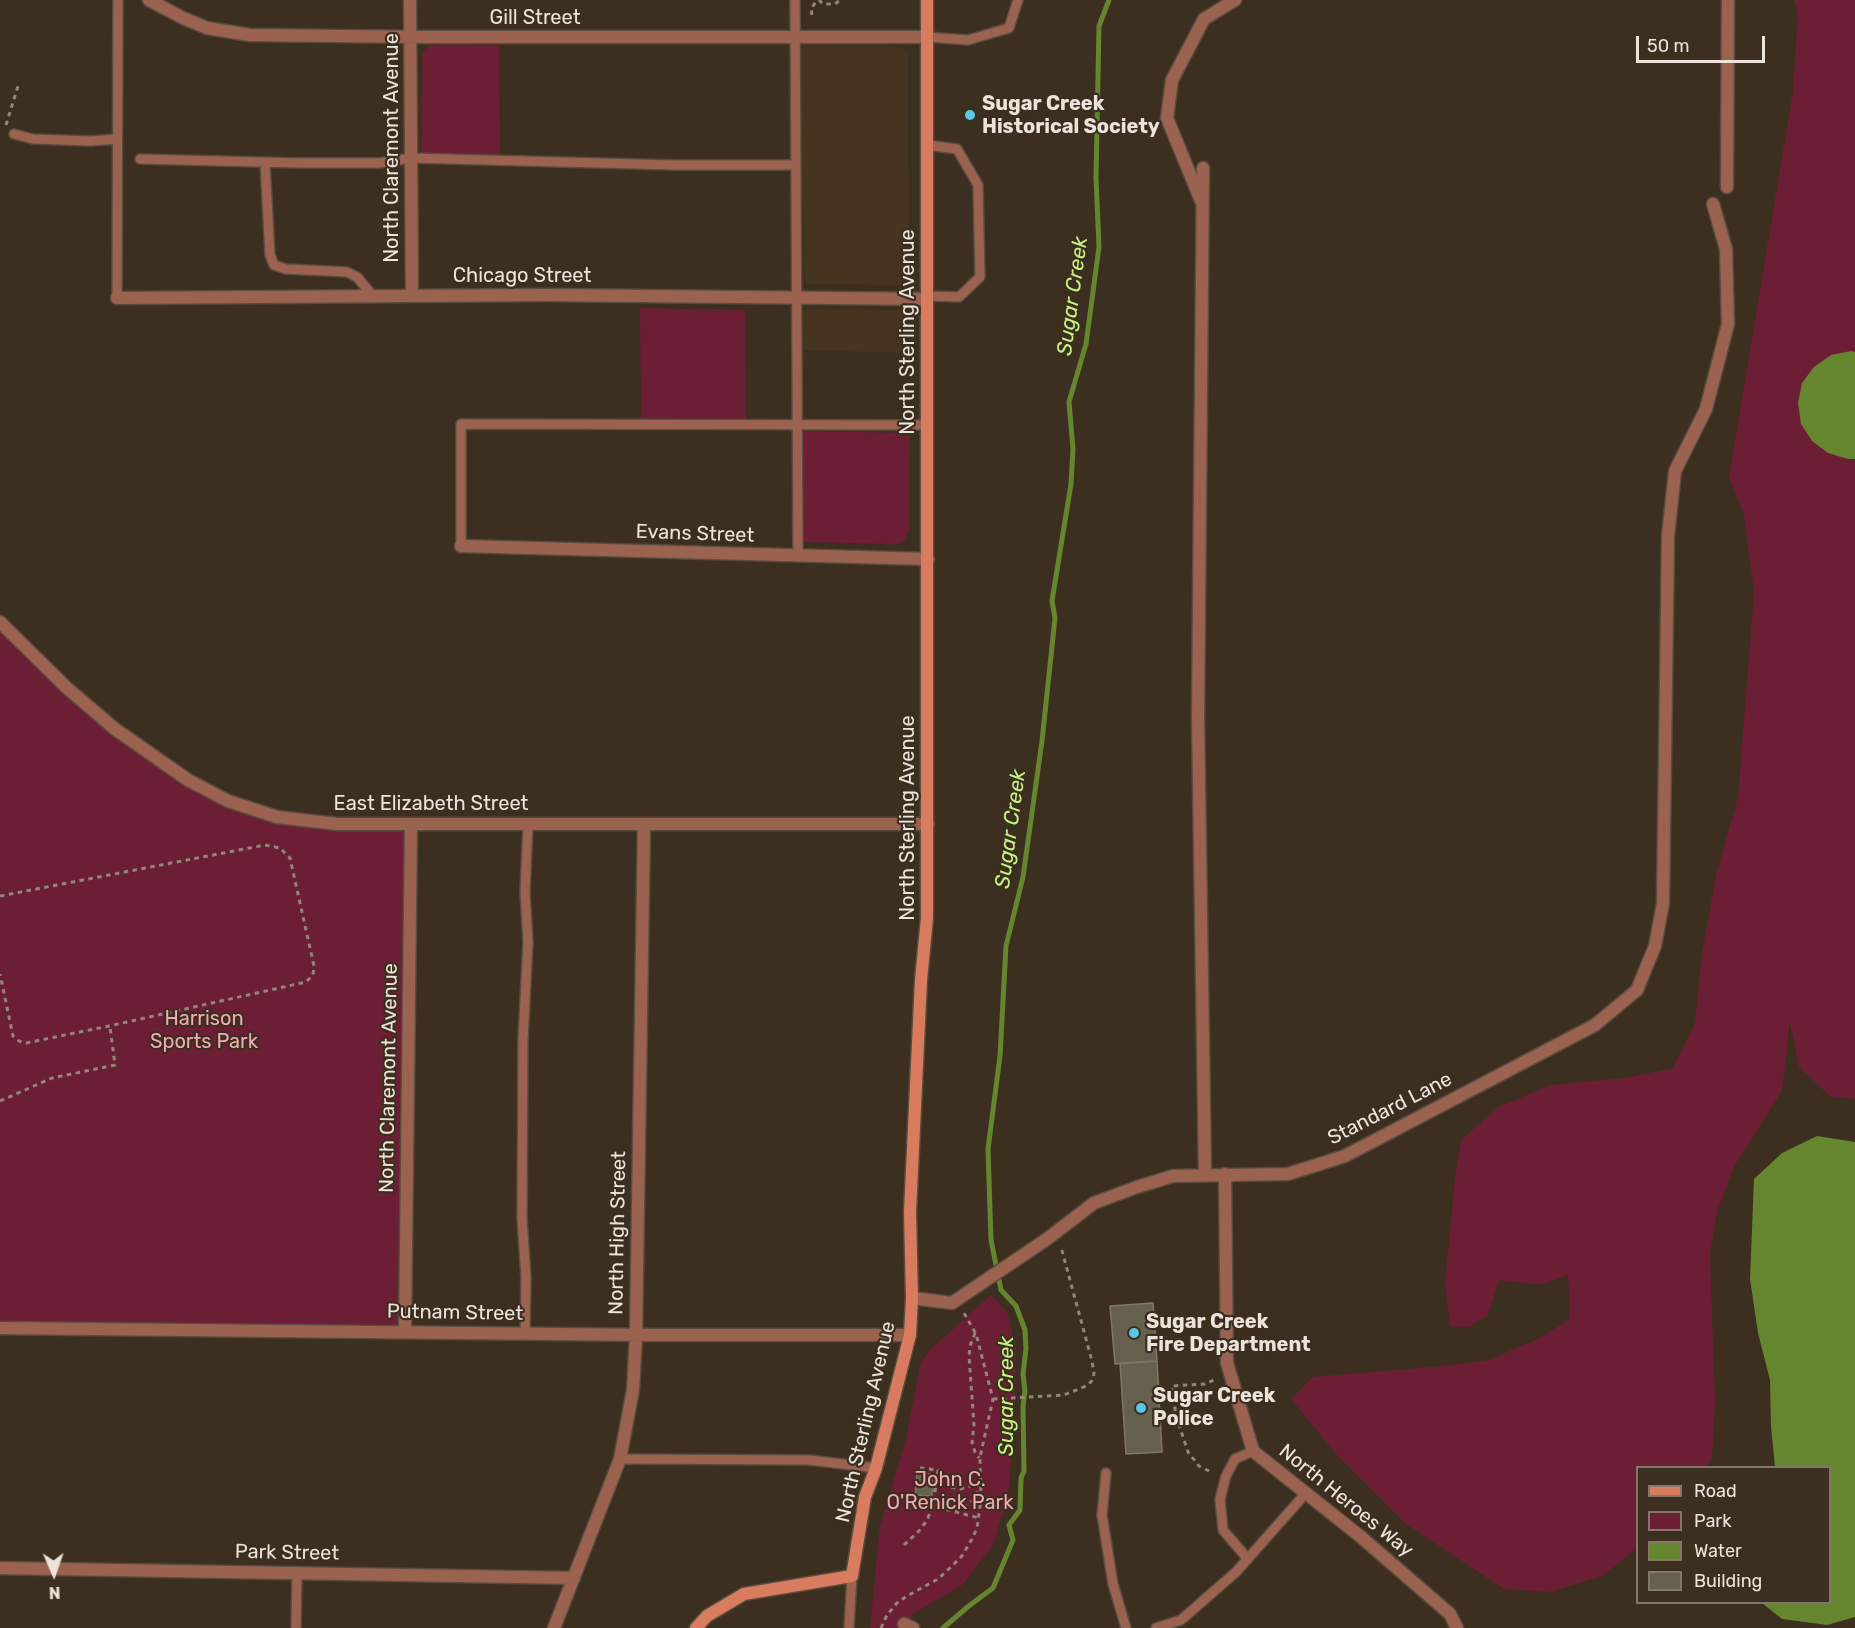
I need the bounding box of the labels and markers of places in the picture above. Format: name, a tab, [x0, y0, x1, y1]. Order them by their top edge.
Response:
place label: Sugar Creek Historical Society	[982, 92, 1160, 139]
marker: Sugar Creek Historical Society	[963, 108, 977, 122]
place label: Sugar Creek Fire Department	[1146, 1310, 1311, 1357]
marker: Sugar Creek Fire Department	[1127, 1326, 1141, 1340]
place label: Sugar Creek Police	[1153, 1384, 1275, 1431]
marker: Sugar Creek Police	[1134, 1401, 1148, 1415]

